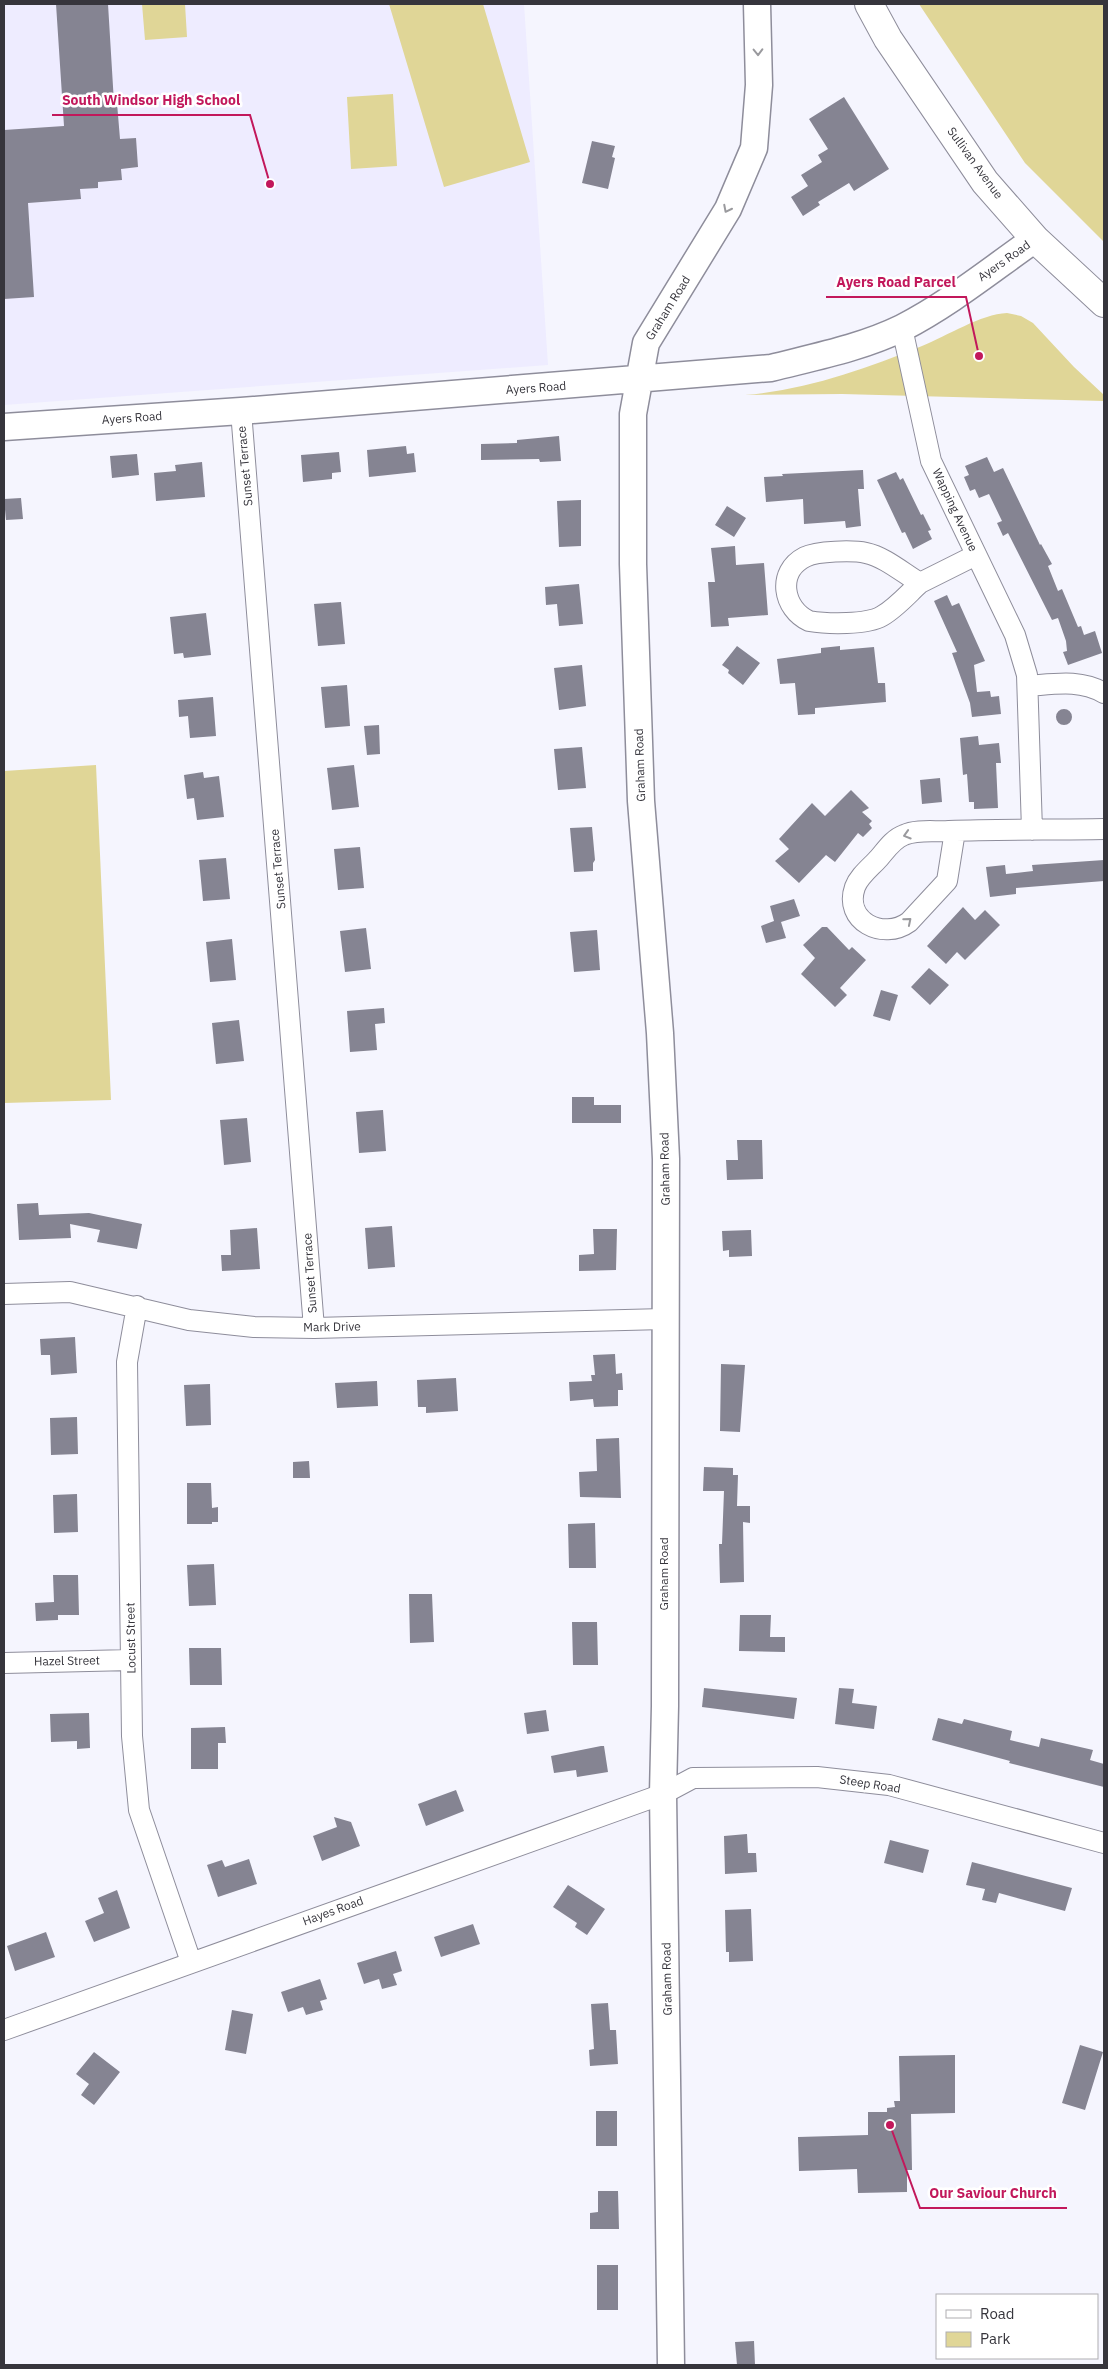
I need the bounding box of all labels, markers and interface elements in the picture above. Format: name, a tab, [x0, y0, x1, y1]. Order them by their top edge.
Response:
one-way arrow	[753, 49, 763, 57]
callout: South Windsor High School	[52, 86, 250, 115]
text: South Windsor High School	[62, 91, 240, 109]
street label: Sullivan Avenue	[944, 124, 1007, 202]
one-way arrow	[723, 204, 733, 213]
street label: Ayers Road	[975, 237, 1033, 284]
callout: Ayers Road Parcel	[826, 268, 966, 297]
street label: Graham Road	[642, 273, 693, 343]
text: Ayers Road Parcel	[836, 273, 956, 291]
street label: Ayers Road	[505, 378, 567, 397]
street label: Ayers Road	[101, 408, 163, 427]
street label: Sunset Terrace	[233, 425, 255, 507]
street label: Wapping Avenue	[930, 466, 981, 554]
street label: Graham Road	[631, 728, 648, 802]
street label: Sunset Terrace	[266, 828, 288, 910]
one-way arrow	[903, 830, 912, 840]
one-way arrow	[903, 918, 912, 927]
street label: Graham Road	[656, 1132, 673, 1206]
street label: Sunset Terrace	[299, 1232, 320, 1314]
street label: Mark Drive	[303, 1318, 361, 1335]
street label: Graham Road	[656, 1537, 671, 1611]
street label: Locust Street	[122, 1602, 139, 1674]
street label: Hazel Street	[34, 1652, 100, 1669]
street label: Steep Road	[838, 1771, 902, 1796]
street label: Hayes Road	[300, 1893, 365, 1928]
street label: Graham Road	[658, 1942, 675, 2016]
callout: Our Saviour Church	[920, 2179, 1067, 2208]
text: Our Saviour Church	[929, 2184, 1057, 2202]
legend	[936, 2294, 1098, 2359]
text: Road	[980, 2304, 1015, 2323]
text: Park	[980, 2329, 1010, 2348]

